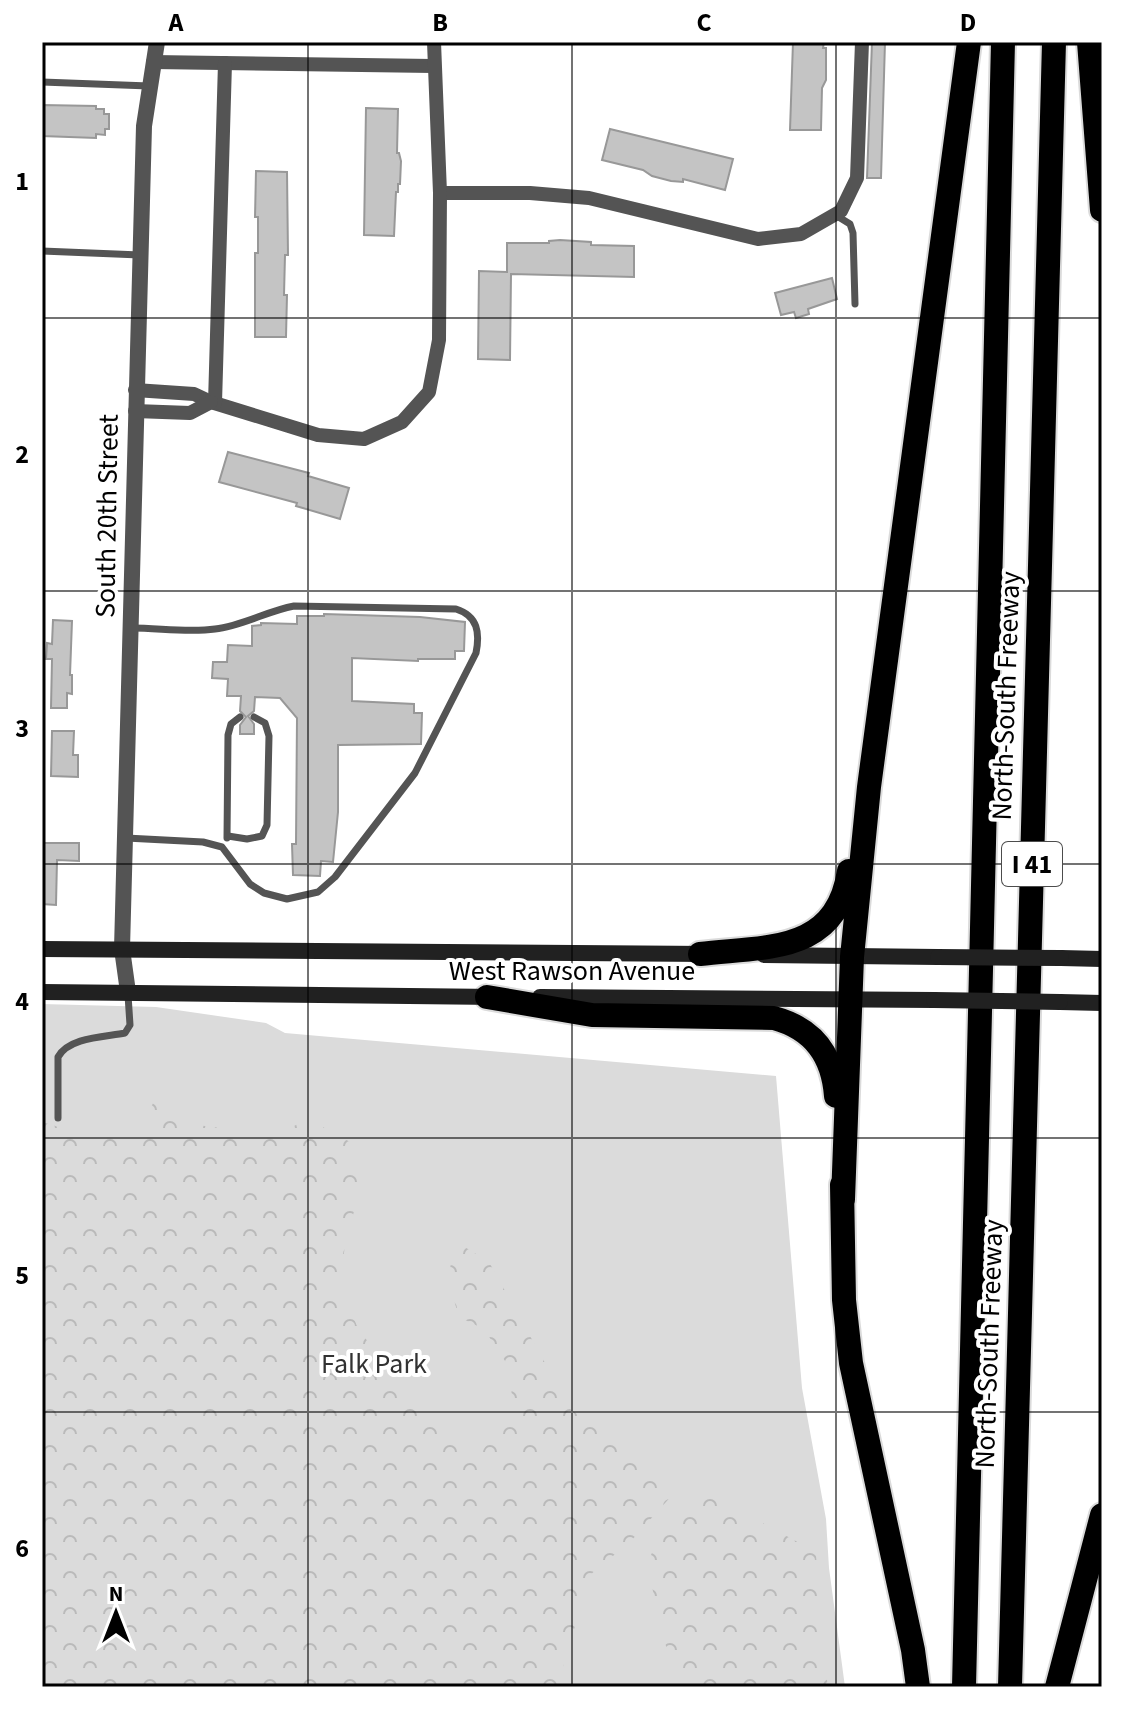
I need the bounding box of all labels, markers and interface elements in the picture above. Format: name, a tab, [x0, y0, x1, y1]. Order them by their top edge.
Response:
text: A	[168, 4, 185, 41]
text: B	[432, 4, 448, 41]
text: C	[696, 4, 712, 41]
text: D	[960, 4, 976, 41]
text: 1	[15, 163, 29, 200]
street label: South 20th Street	[85, 413, 129, 618]
text: 2	[15, 436, 29, 473]
street label: North-South Freeway	[982, 571, 1030, 821]
text: 3	[15, 710, 29, 747]
road number: I 41	[1002, 842, 1062, 886]
street label: West Rawson Avenue	[449, 951, 695, 991]
text: 4	[15, 983, 29, 1020]
street label: North-South Freeway	[965, 1219, 1013, 1469]
text: 5	[15, 1257, 29, 1294]
park label: Falk Park	[321, 1344, 427, 1384]
text: 6	[15, 1530, 29, 1567]
north arrow	[76, 1573, 156, 1653]
text: N	[109, 1578, 123, 1610]

